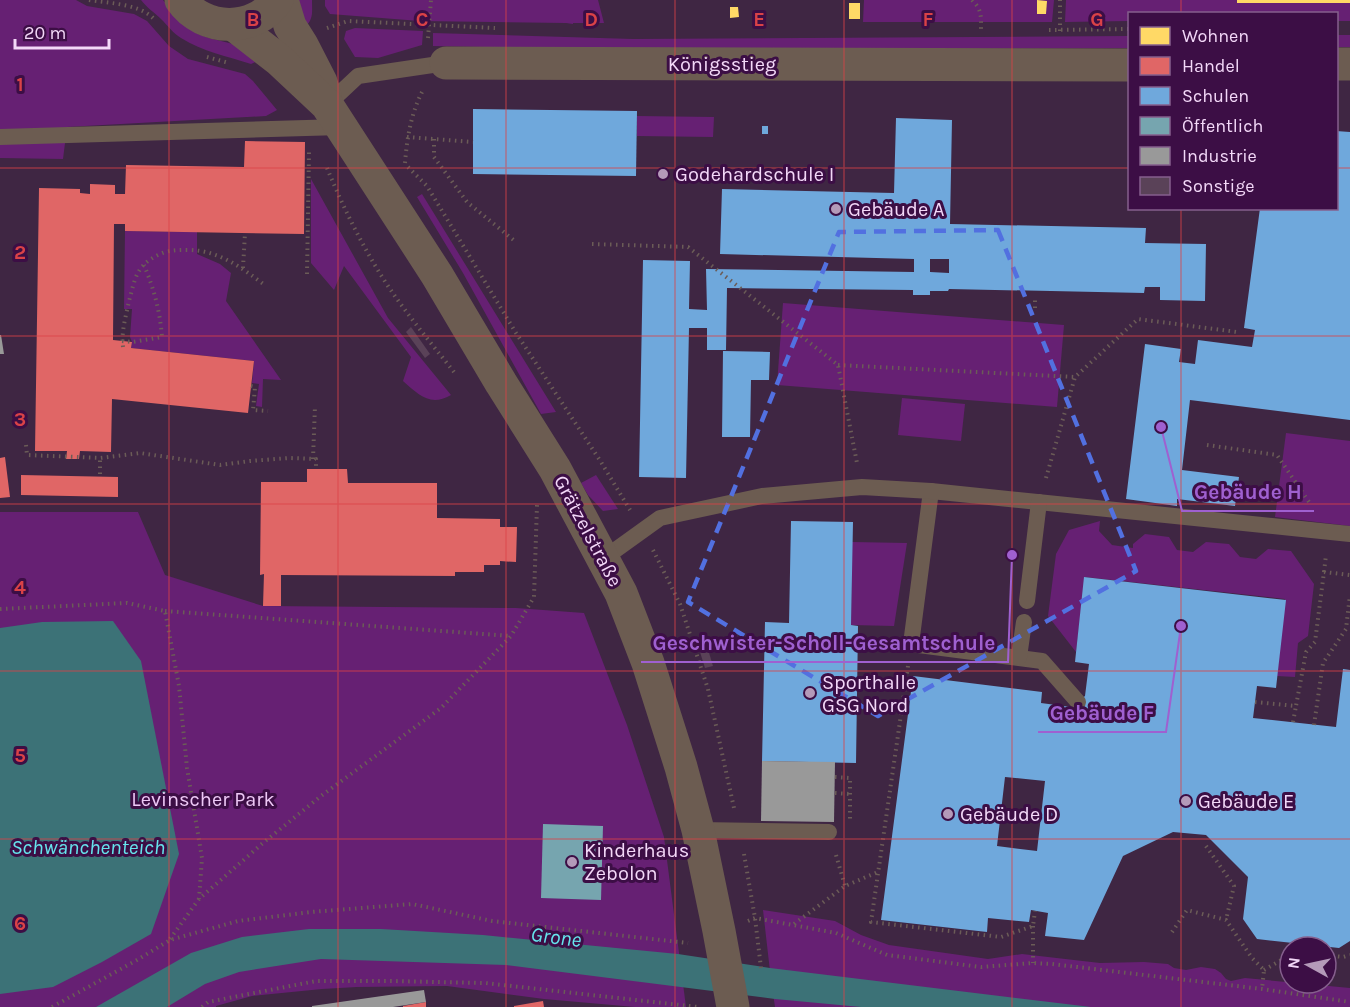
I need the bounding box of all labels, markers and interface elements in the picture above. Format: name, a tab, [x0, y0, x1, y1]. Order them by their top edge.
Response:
text: B	[247, 8, 259, 31]
text: C	[416, 8, 428, 31]
text: D	[584, 8, 598, 31]
text: E	[753, 8, 765, 31]
text: F	[923, 8, 934, 31]
text: G	[1090, 8, 1104, 31]
scale bar	[15, 12, 110, 50]
legend	[1128, 12, 1338, 210]
text: 20 m	[24, 22, 66, 44]
text: Wohnen	[1182, 25, 1249, 47]
street label: Königsstieg	[668, 53, 776, 76]
text: Handel	[1182, 55, 1240, 77]
text: 1	[16, 73, 24, 96]
text: Schulen	[1182, 85, 1249, 107]
text: Öffentlich	[1182, 115, 1263, 137]
text: Industrie	[1182, 145, 1257, 167]
place label: Godehardschule I	[675, 163, 834, 186]
marker: Godehardschule I	[656, 167, 670, 181]
text: Sonstige	[1182, 175, 1255, 197]
place label: Gebäude A	[848, 198, 944, 221]
marker: Gebäude A	[829, 202, 843, 216]
text: 2	[14, 241, 26, 264]
text: 3	[14, 408, 26, 431]
street label: Grätzelstraße	[549, 471, 627, 591]
callout: Gebäude H	[1182, 472, 1314, 511]
text: Gebäude H	[1194, 480, 1302, 504]
text: 4	[14, 576, 26, 599]
callout: Geschwister-Scholl-Gesamtschule	[641, 623, 1008, 662]
text: Geschwister-Scholl-Gesamtschule	[652, 631, 996, 655]
place label: Sporthalle GSG Nord	[822, 671, 916, 717]
marker: Sporthalle GSG Nord	[803, 686, 817, 700]
callout: Gebäude F	[1038, 693, 1166, 732]
text: Gebäude F	[1050, 701, 1154, 725]
text: 5	[14, 744, 26, 767]
park label: Levinscher Park	[131, 788, 275, 811]
place label: Gebäude E	[1198, 790, 1294, 813]
marker: Gebäude E	[1179, 794, 1193, 808]
place label: Gebäude D	[960, 803, 1058, 826]
marker: Gebäude D	[941, 807, 955, 821]
water label: Schwänchenteich	[11, 835, 165, 859]
place label: Kinderhaus Zebolon	[584, 839, 689, 885]
marker: Kinderhaus Zebolon	[565, 855, 579, 869]
text: 6	[14, 912, 26, 935]
water label: Grone	[529, 922, 583, 952]
north arrow	[1278, 935, 1338, 995]
text: N	[1283, 956, 1304, 970]

